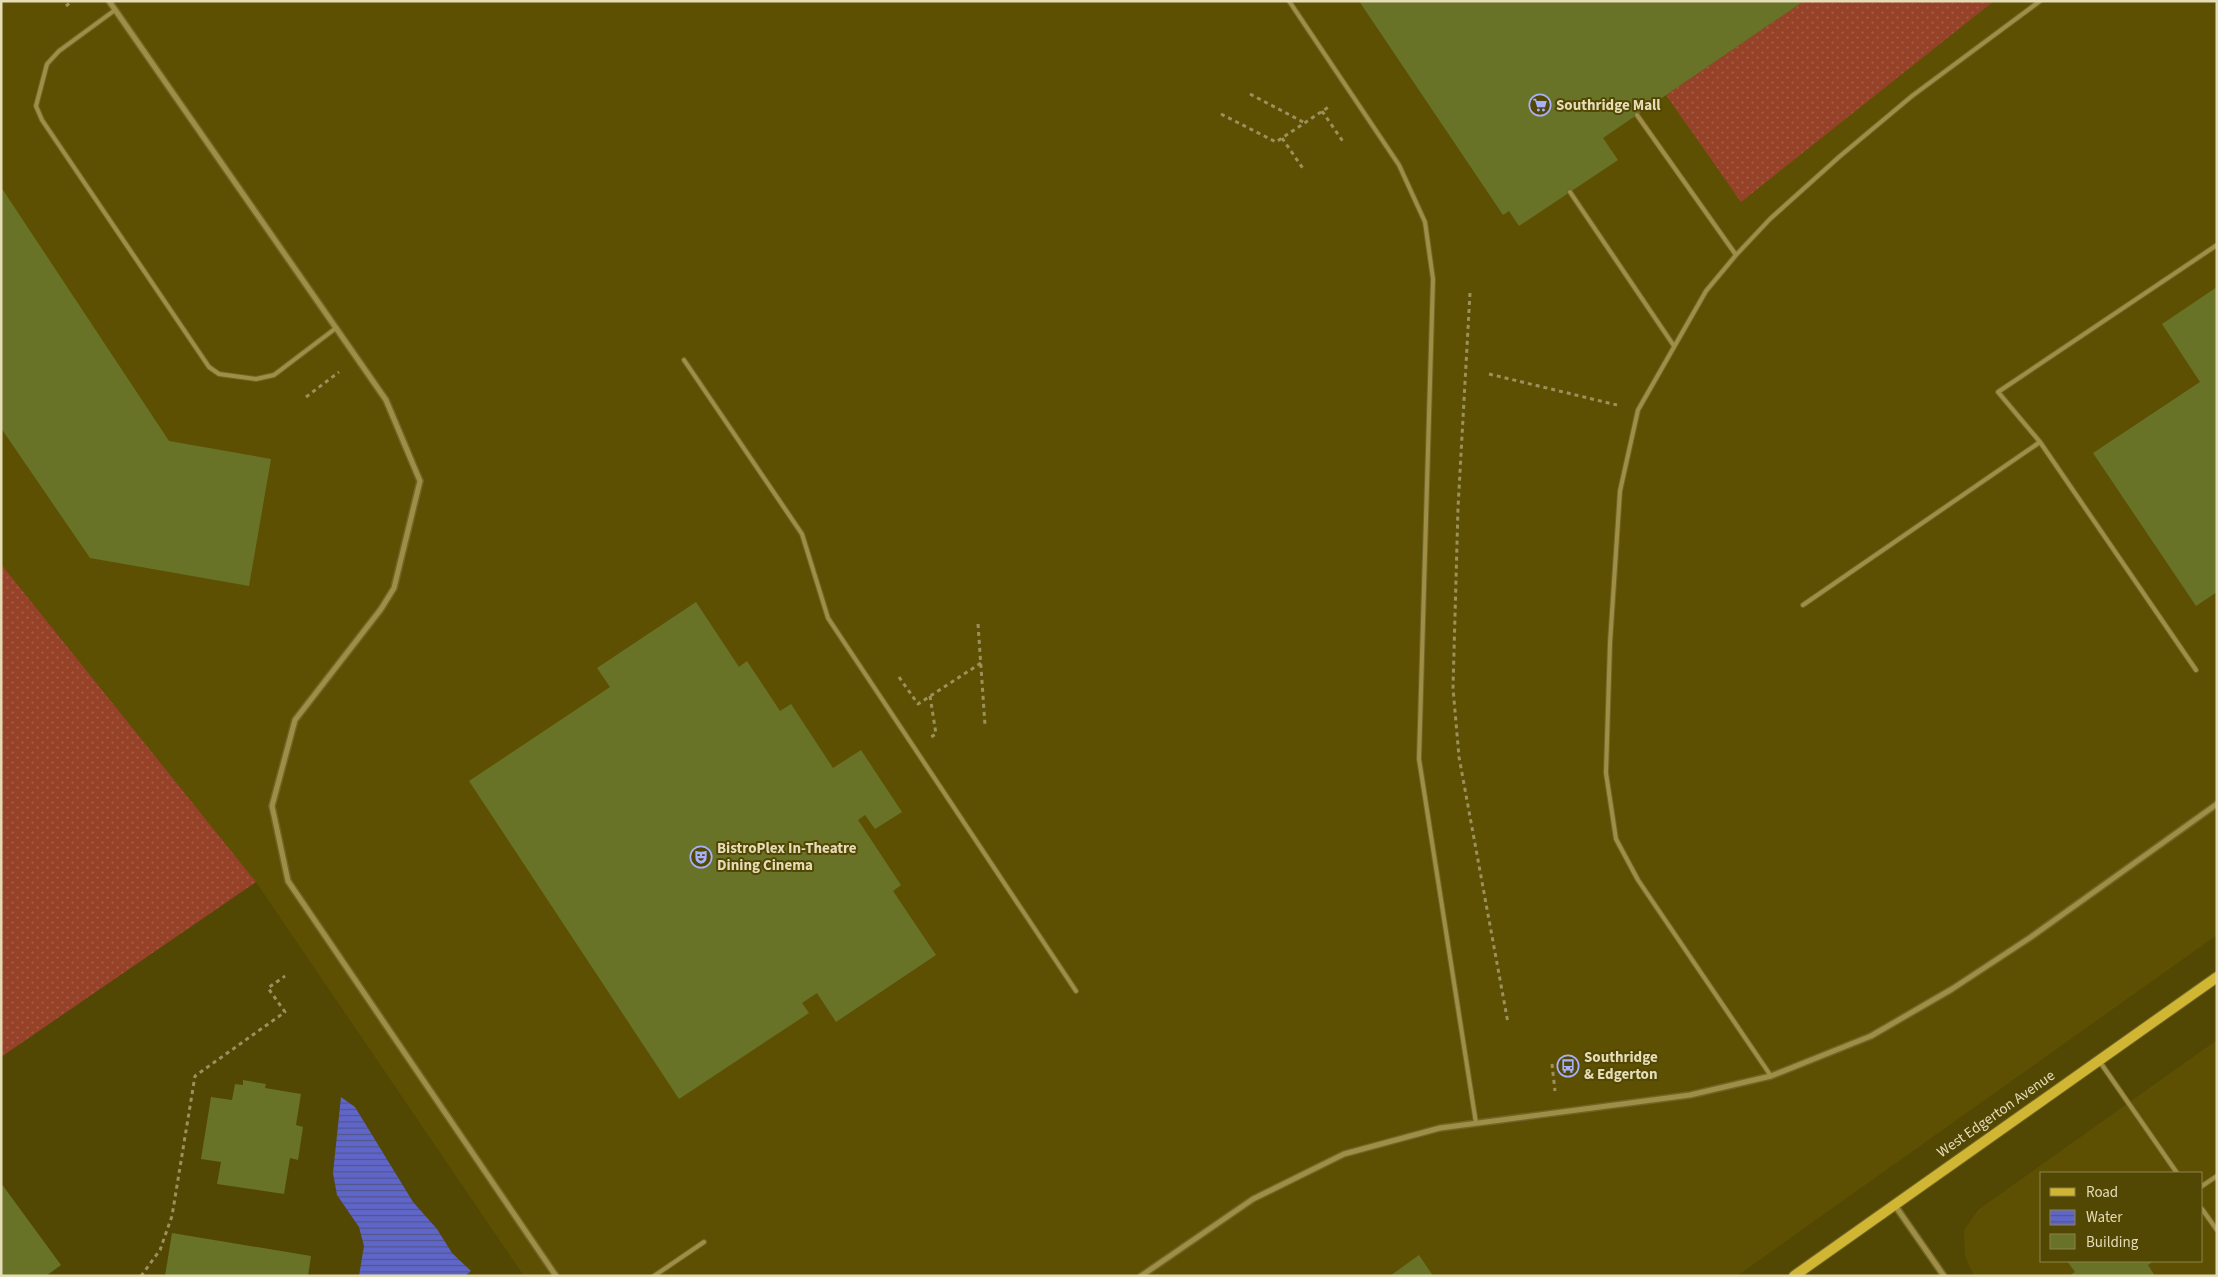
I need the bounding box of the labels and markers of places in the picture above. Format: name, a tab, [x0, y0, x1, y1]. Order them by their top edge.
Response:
supermarket icon: Southridge Mall	[1528, 93, 1552, 117]
place label: Southridge Mall	[1556, 95, 1661, 116]
place label: BistroPlex In-Theatre Dining Cinema	[717, 838, 857, 876]
theatre icon: BistroPlex In-Theatre Dining Cinema	[689, 845, 713, 869]
place label: Southridge & Edgerton	[1584, 1047, 1658, 1085]
bus stop icon: Southridge & Edgerton	[1556, 1054, 1580, 1078]

